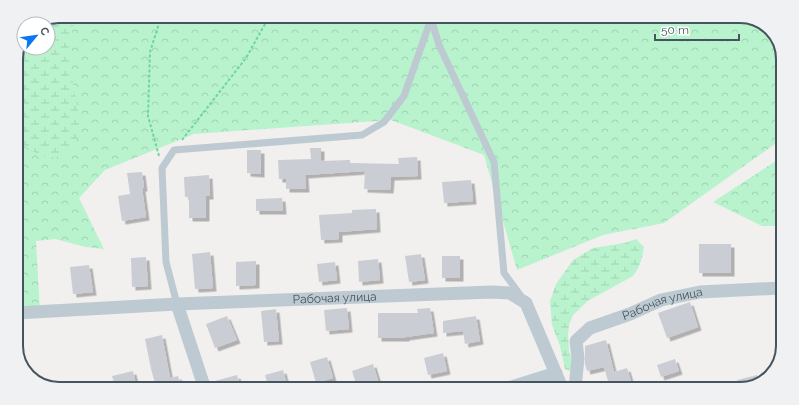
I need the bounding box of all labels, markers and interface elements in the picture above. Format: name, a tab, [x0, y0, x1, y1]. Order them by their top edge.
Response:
north arrow	[16, 16, 56, 56]
scale bar	[655, 16, 739, 42]
text: 50 m	[661, 23, 689, 37]
text: С	[37, 25, 52, 38]
street label: Рабочая улица	[620, 285, 704, 323]
street label: Рабочая улица	[292, 289, 377, 307]

